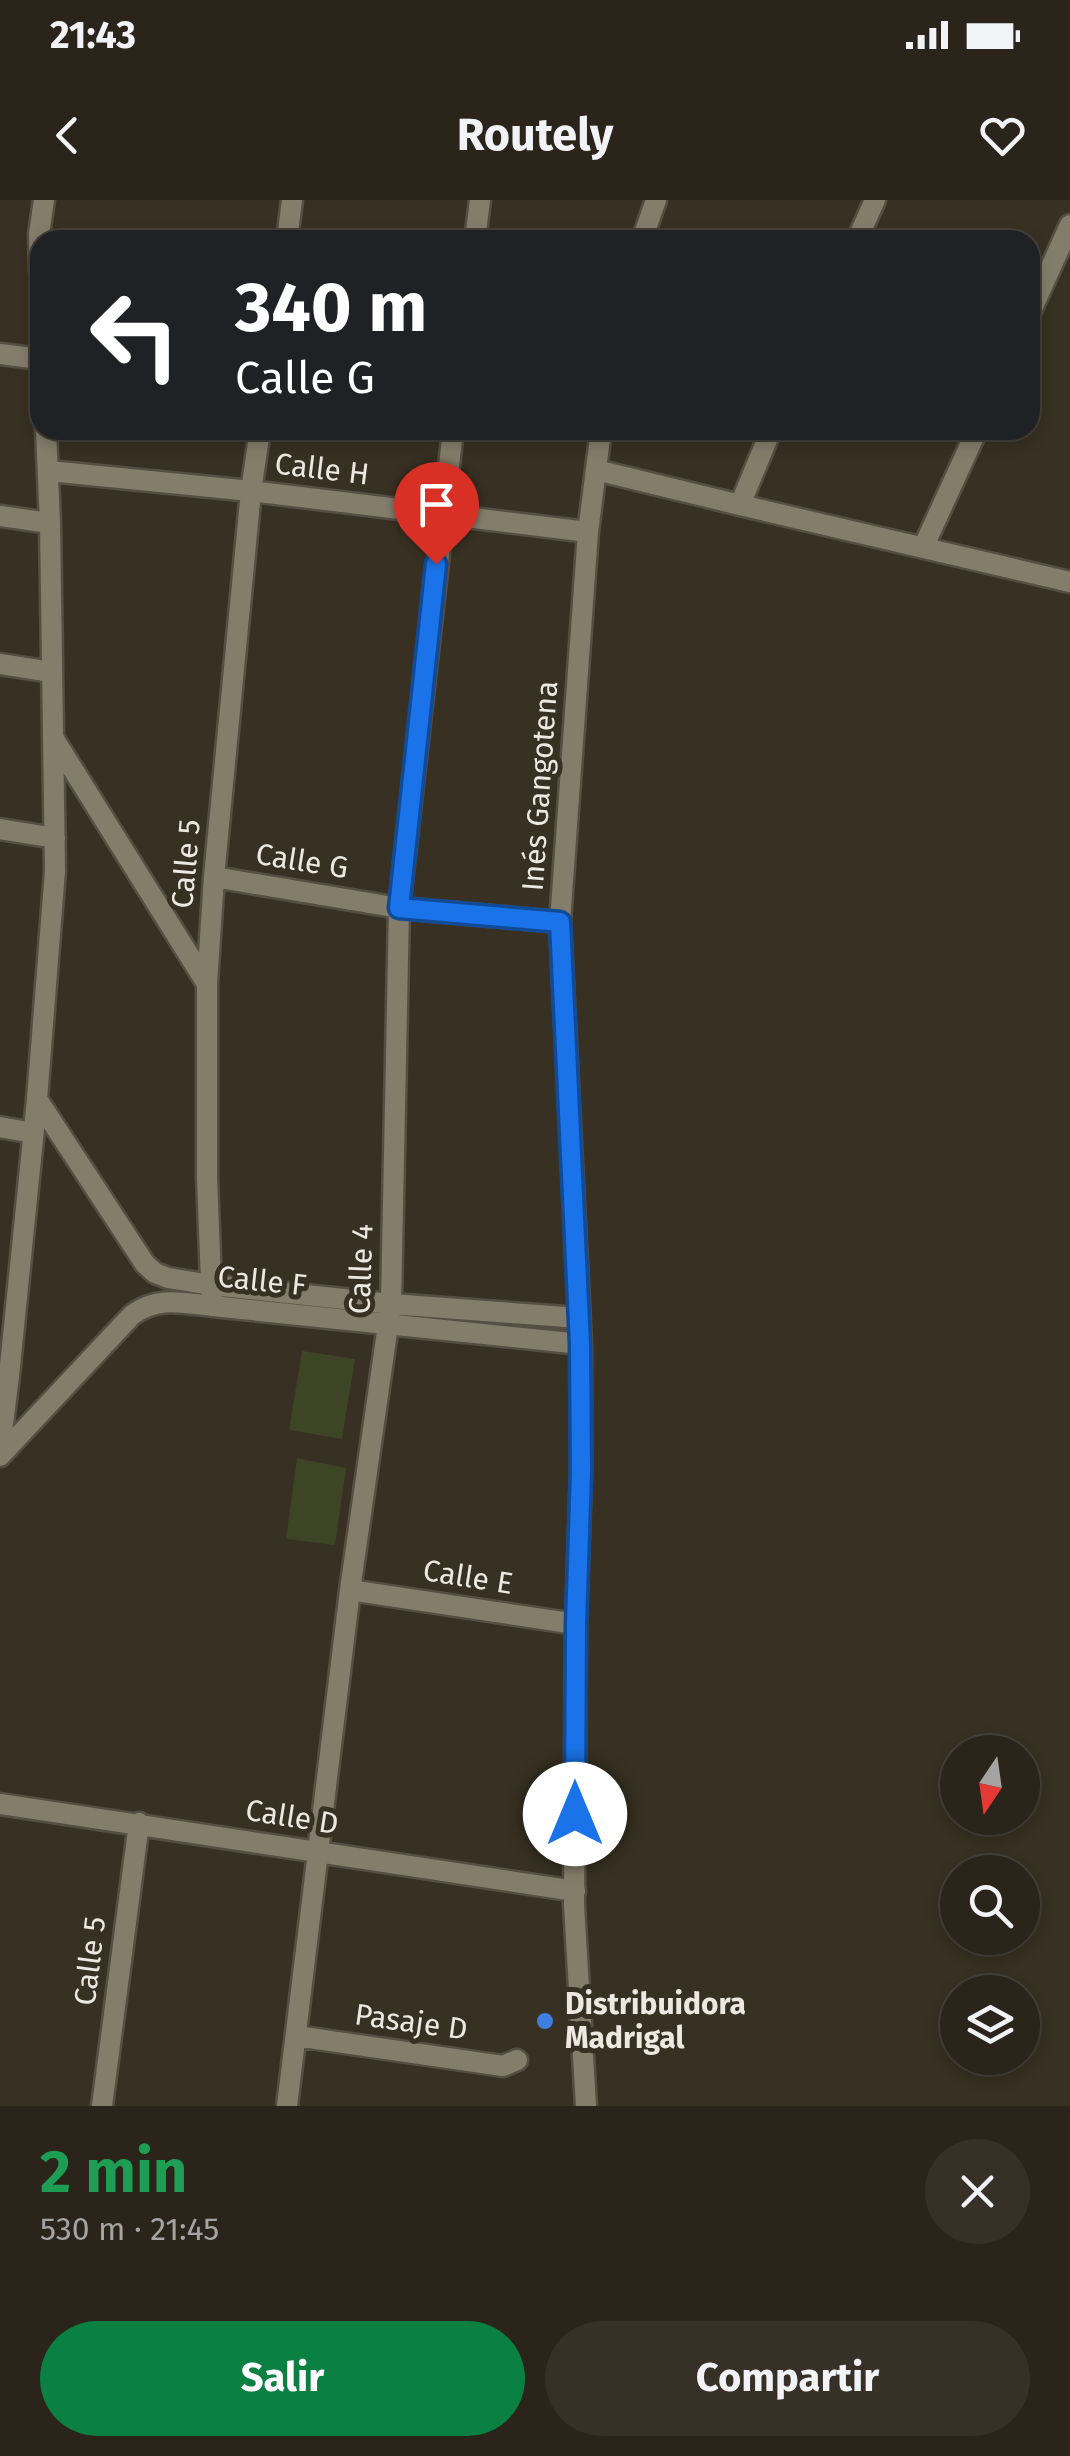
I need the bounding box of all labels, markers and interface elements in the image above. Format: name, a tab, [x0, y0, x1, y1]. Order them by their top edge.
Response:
text: 21:43	[50, 12, 136, 58]
icon: back	[40, 108, 95, 163]
text: Routely	[457, 108, 613, 162]
icon: heart	[975, 108, 1030, 163]
text: 340 m	[235, 266, 428, 350]
icon: left	[70, 270, 200, 400]
text: Calle G	[235, 351, 375, 405]
street label: Calle H	[273, 445, 371, 493]
pin	[394, 462, 479, 565]
icon: arrive	[409, 477, 464, 532]
street label: Inés Gangotena	[515, 680, 565, 892]
street label: Calle 5	[164, 818, 208, 910]
street label: Calle G	[253, 836, 351, 886]
street label: Calle 4	[341, 1223, 381, 1315]
street label: Calle F	[216, 1258, 308, 1304]
street label: Calle E	[421, 1552, 515, 1602]
north arrow	[940, 1735, 1040, 1835]
map controls	[940, 1735, 1040, 2075]
position arrow	[523, 1762, 627, 1866]
street label: Calle D	[243, 1792, 341, 1842]
button: search	[940, 1855, 1040, 1955]
street label: Calle 5	[67, 1914, 113, 2008]
button: layers	[940, 1975, 1040, 2075]
place label: Distribuidora Madrigal	[565, 1986, 746, 2056]
street label: Pasaje D	[352, 1996, 470, 2048]
marker: Distribuidora Madrigal	[534, 2010, 556, 2032]
text: 2 min	[40, 2136, 187, 2208]
button: close	[925, 2139, 1030, 2244]
text: 530 m · 21:45	[40, 2210, 219, 2248]
button: Salir	[40, 2321, 525, 2436]
button: Compartir	[545, 2321, 1030, 2436]

